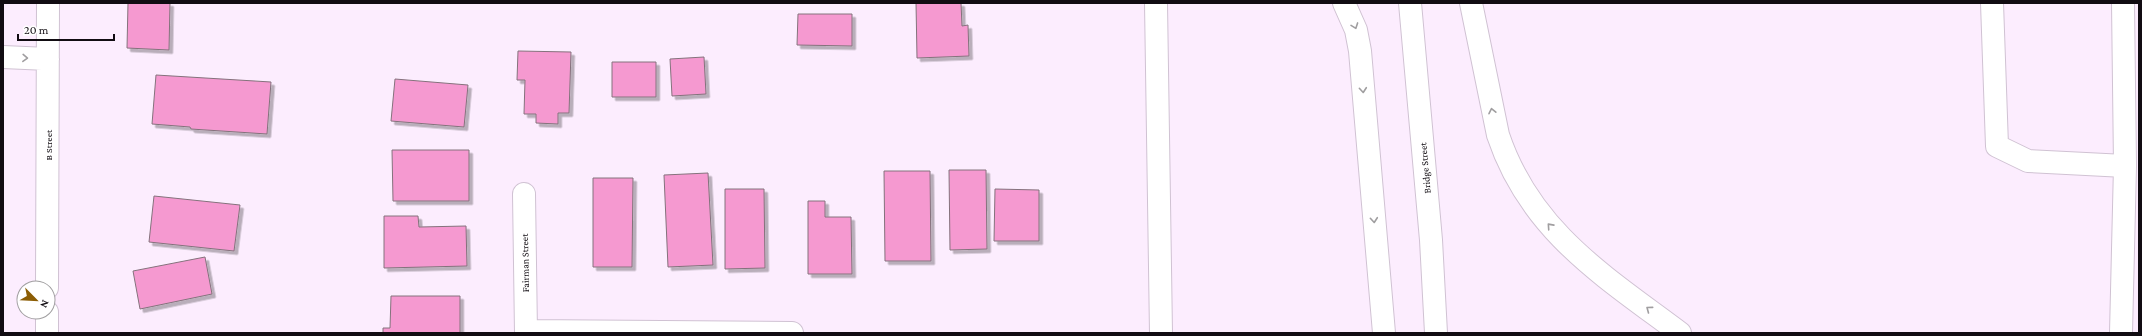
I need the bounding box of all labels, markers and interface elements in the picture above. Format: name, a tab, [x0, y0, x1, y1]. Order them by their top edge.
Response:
scale bar	[18, 16, 114, 42]
text: 20 m	[24, 23, 49, 37]
one-way arrow	[1350, 23, 1358, 30]
one-way arrow	[22, 54, 28, 62]
one-way arrow	[1359, 87, 1368, 93]
one-way arrow	[1489, 108, 1497, 114]
street label: B Street	[43, 129, 54, 160]
street label: Bridge Street	[1417, 141, 1433, 194]
one-way arrow	[1370, 217, 1379, 223]
one-way arrow	[1547, 223, 1554, 231]
street label: Fairman Street	[519, 233, 531, 293]
north arrow	[16, 280, 56, 320]
text: N	[38, 298, 52, 310]
one-way arrow	[1646, 307, 1653, 314]

